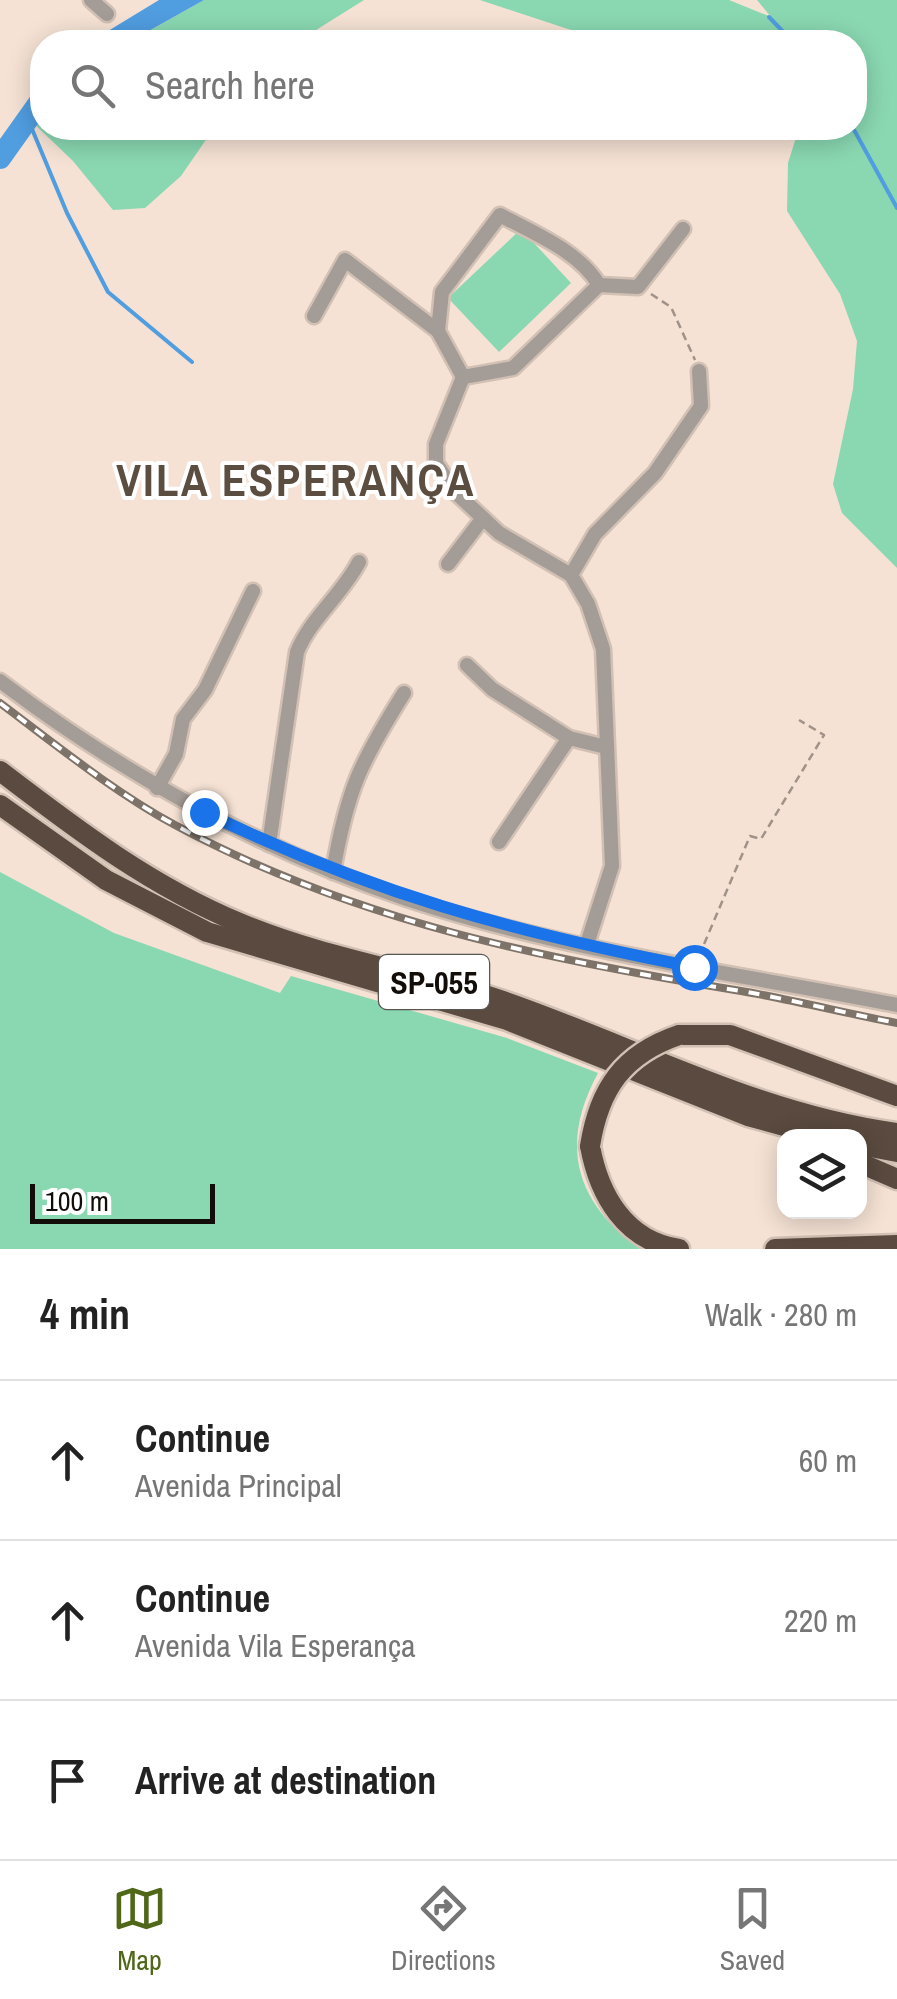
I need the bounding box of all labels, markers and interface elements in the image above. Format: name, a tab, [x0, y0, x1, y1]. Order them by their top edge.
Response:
search box	[30, 30, 867, 140]
icon: search	[65, 58, 120, 113]
text: Search here	[145, 60, 315, 111]
district label: VILA ESPERANÇA	[116, 449, 476, 510]
route end	[182, 790, 228, 836]
route start	[672, 945, 718, 991]
road number: SP-055	[379, 955, 489, 1009]
map controls	[777, 1129, 867, 1219]
button: layers	[777, 1129, 867, 1219]
scale bar	[30, 1179, 215, 1224]
text: 100 m	[45, 1182, 109, 1220]
text: 4 min	[40, 1286, 130, 1342]
text: Walk · 280 m	[705, 1293, 857, 1336]
text: Continue	[135, 1413, 270, 1464]
icon: ahead	[40, 1433, 95, 1488]
text: 60 m	[799, 1439, 857, 1482]
text: Avenida Principal	[135, 1464, 342, 1507]
text: Continue	[135, 1573, 270, 1624]
icon: ahead	[40, 1593, 95, 1648]
text: 220 m	[784, 1599, 857, 1642]
text: Avenida Vila Esperança	[135, 1624, 416, 1667]
icon: arrive	[40, 1753, 95, 1808]
text: Arrive at destination	[135, 1755, 436, 1806]
tab: Map	[112, 1881, 167, 1979]
tab: Directions	[391, 1881, 496, 1979]
tab: Saved	[720, 1881, 785, 1979]

